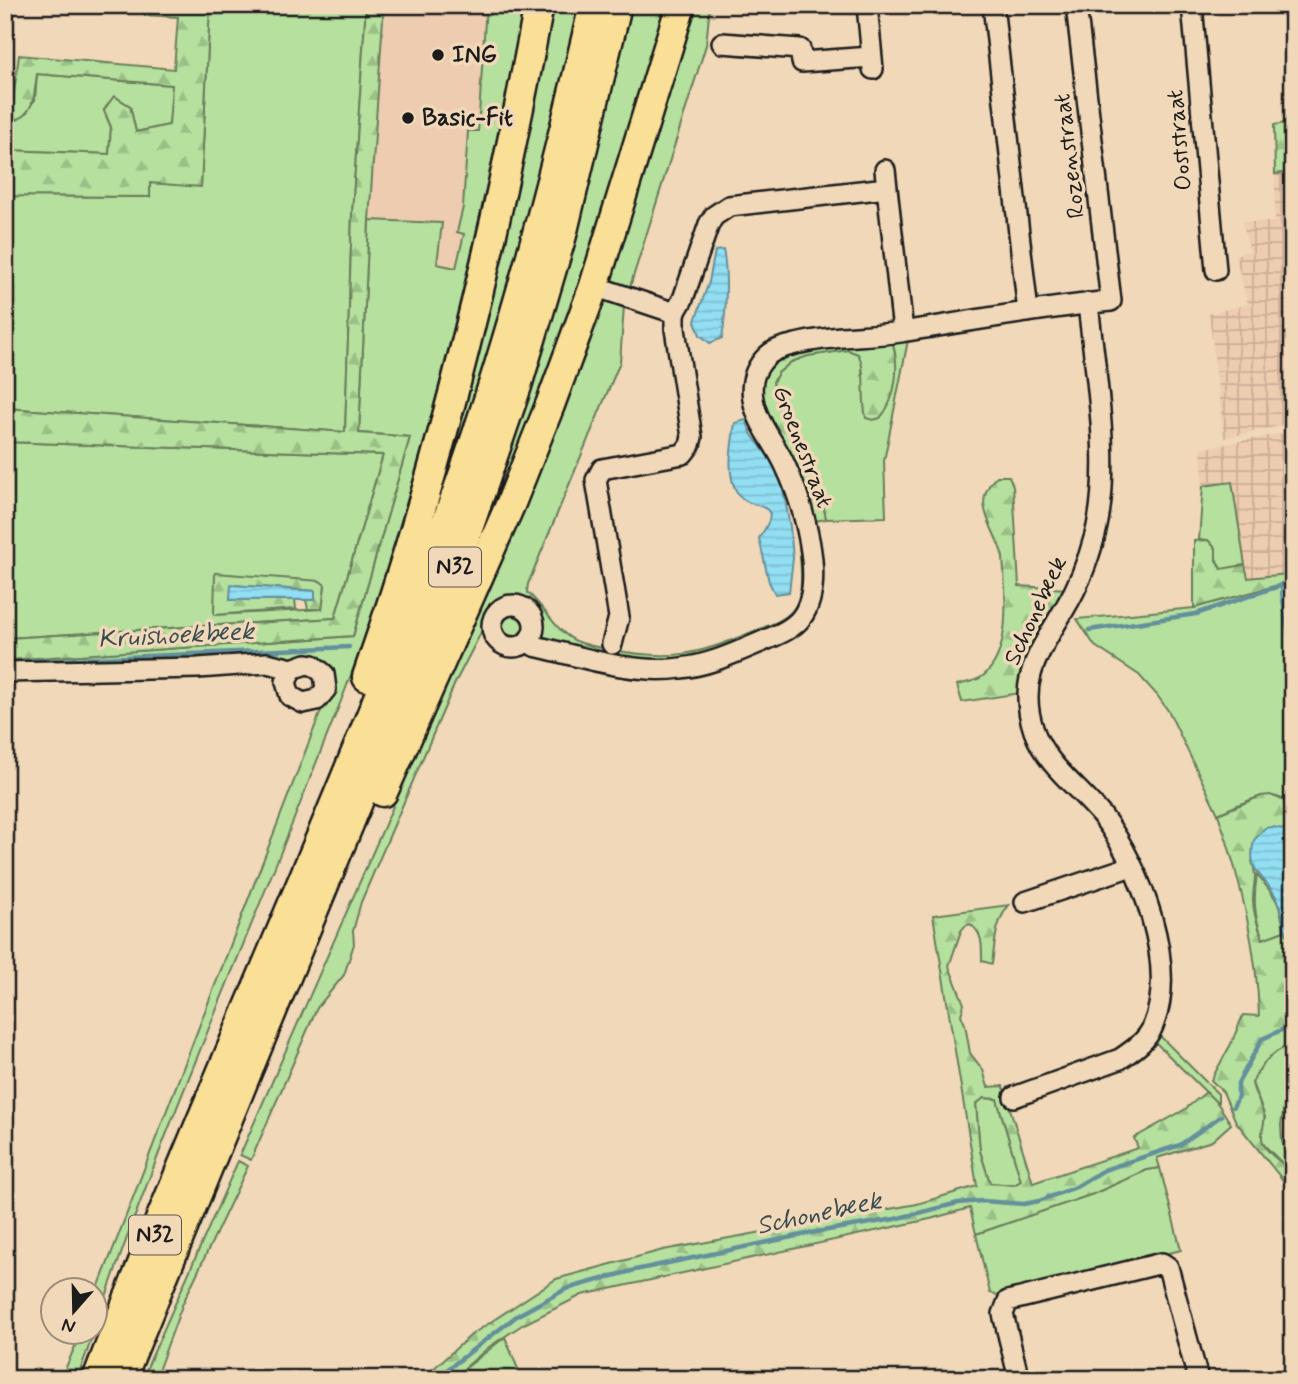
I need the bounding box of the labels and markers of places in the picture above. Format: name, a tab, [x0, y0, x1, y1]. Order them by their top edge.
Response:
place label: ING	[452, 40, 497, 71]
marker: ING	[430, 47, 446, 63]
place label: Basic-Fit	[422, 103, 513, 134]
marker: Basic-Fit	[400, 110, 416, 126]

